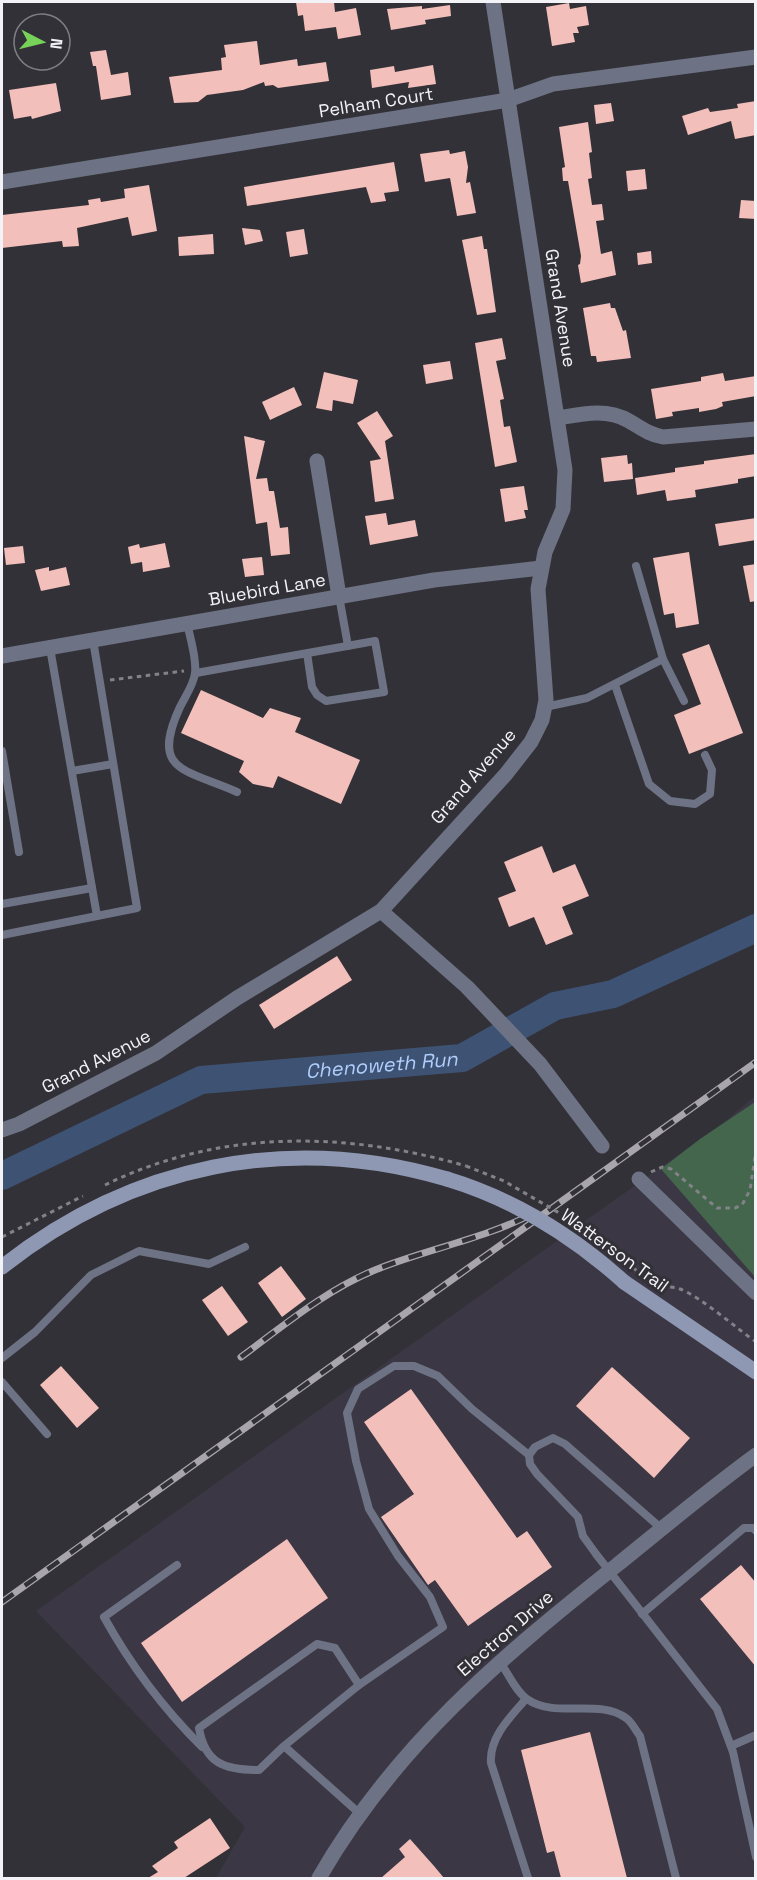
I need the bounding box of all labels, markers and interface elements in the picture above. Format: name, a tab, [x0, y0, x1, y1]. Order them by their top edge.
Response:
north arrow	[12, 12, 72, 72]
text: N	[45, 37, 67, 50]
street label: Pelham Court	[317, 82, 435, 122]
street label: Grand Avenue	[540, 247, 582, 369]
street label: Bluebird Lane	[207, 567, 327, 611]
street label: Grand Avenue	[425, 723, 521, 829]
street label: Grand Avenue	[38, 1024, 154, 1098]
water label: Chenoweth Run	[304, 1045, 459, 1084]
street label: Watterson Trail	[556, 1203, 674, 1297]
street label: Electron Drive	[452, 1585, 558, 1681]

